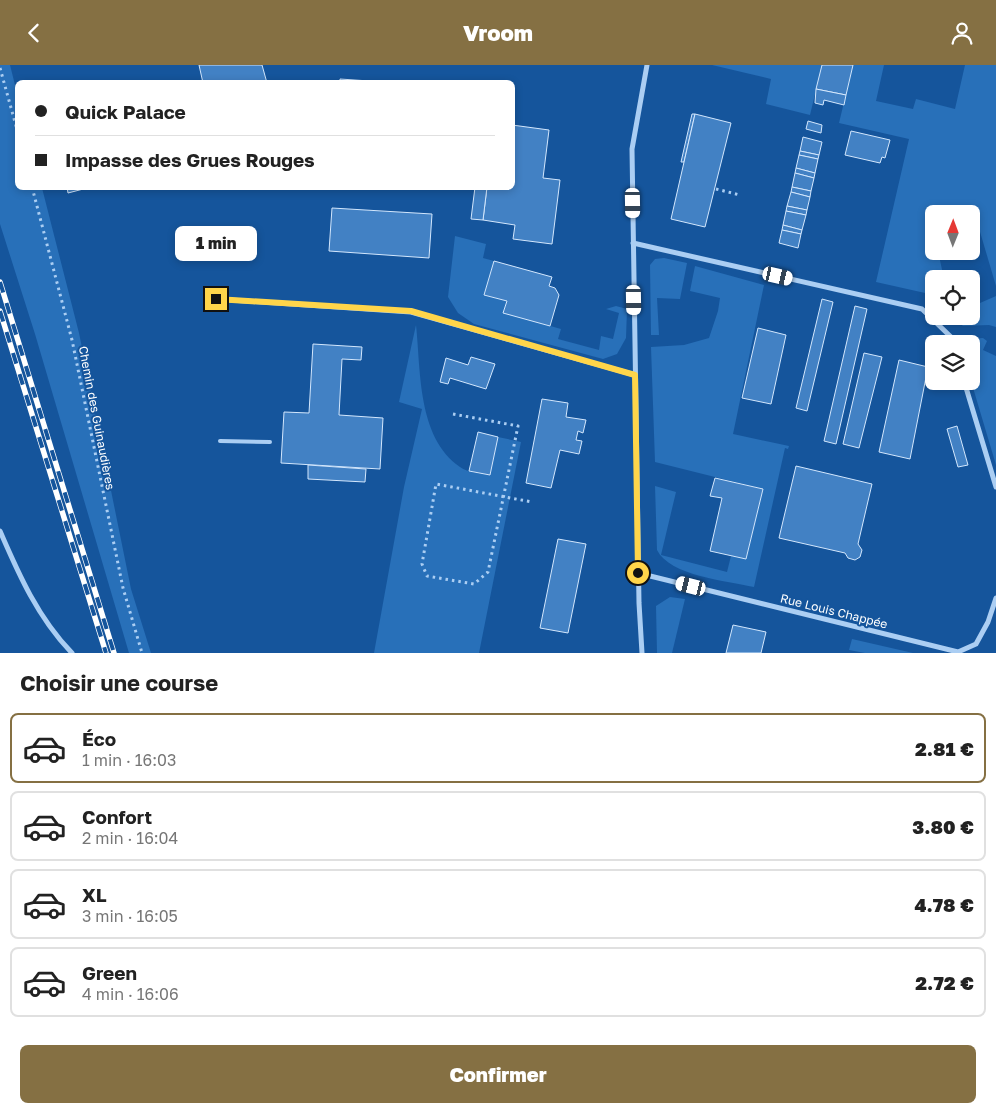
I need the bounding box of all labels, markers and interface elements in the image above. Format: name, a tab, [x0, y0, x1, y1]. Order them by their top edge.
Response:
icon: back	[20, 19, 48, 47]
text: Vroom	[463, 19, 533, 46]
icon: person	[948, 19, 976, 47]
text: Quick Palace	[65, 100, 186, 123]
text: Impasse des Grues Rouges	[65, 148, 315, 171]
car	[625, 188, 640, 218]
north arrow	[925, 205, 980, 260]
map controls	[925, 205, 980, 390]
callout: 1 min	[175, 227, 257, 261]
text: 1 min	[196, 233, 236, 253]
car	[761, 265, 794, 287]
button: locate	[925, 270, 980, 325]
car	[626, 285, 641, 315]
route end	[205, 288, 227, 310]
button: layers	[925, 335, 980, 390]
street label: Chemin des Guinaudières	[76, 345, 118, 491]
route start	[627, 562, 649, 584]
car	[674, 575, 707, 597]
street label: Rue Louis Chappée	[779, 590, 889, 632]
text: Choisir une course	[20, 669, 218, 696]
icon: car	[22, 726, 67, 771]
text: Éco	[82, 727, 116, 750]
text: 2.81 €	[915, 737, 974, 760]
text: 1 min · 16:03	[82, 750, 176, 770]
icon: car	[22, 804, 67, 849]
text: Confort	[82, 805, 152, 828]
text: 3.80 €	[912, 815, 974, 838]
text: 2 min · 16:04	[82, 828, 178, 848]
icon: car	[22, 882, 67, 927]
text: XL	[82, 883, 107, 906]
text: 4.78 €	[914, 893, 974, 916]
text: 3 min · 16:05	[82, 906, 178, 926]
icon: car	[22, 960, 67, 1005]
text: Green	[82, 961, 137, 984]
text: 2.72 €	[915, 971, 974, 994]
text: 4 min · 16:06	[82, 984, 179, 1004]
button: Confirmer	[20, 1045, 976, 1103]

